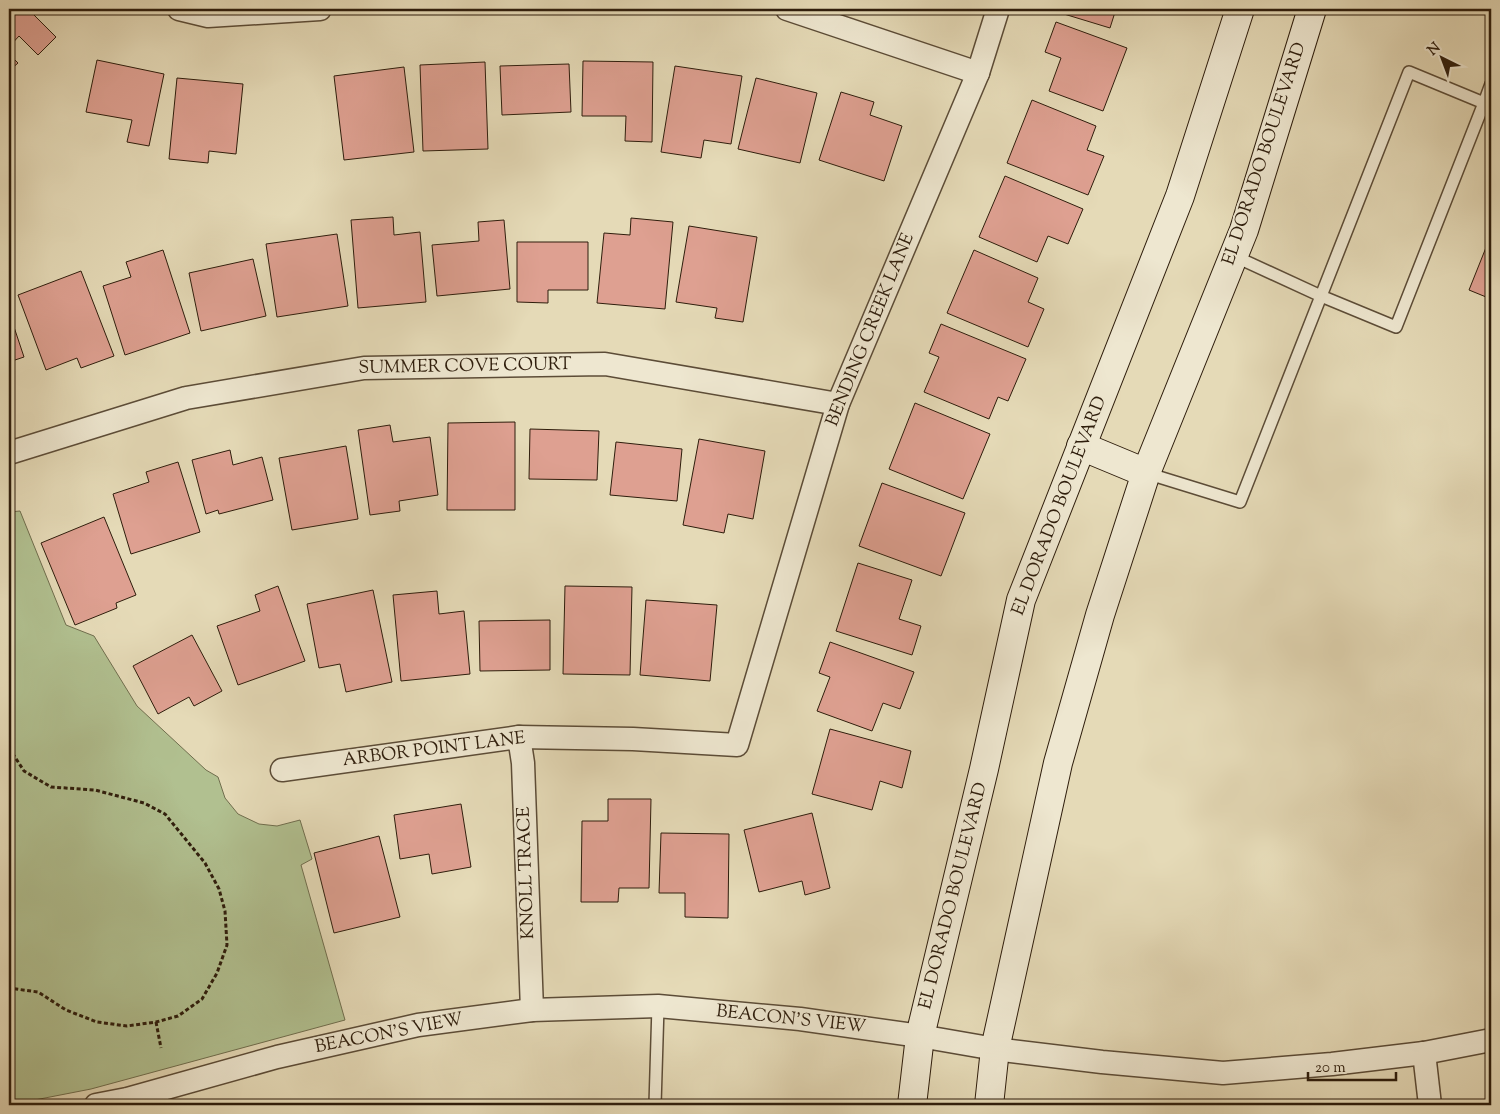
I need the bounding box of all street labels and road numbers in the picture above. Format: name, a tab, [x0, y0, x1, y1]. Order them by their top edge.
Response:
street label: EL DORADO BOULEVARD	[1217, 39, 1313, 269]
street label: BENDING CREEK LANE	[820, 229, 922, 431]
street label: SUMMER COVE COURT	[358, 352, 572, 382]
street label: EL DORADO BOULEVARD	[1006, 393, 1114, 619]
street label: ARBOR POINT LANE	[341, 726, 527, 774]
street label: EL DORADO BOULEVARD	[913, 780, 995, 1012]
street label: KNOLL TRACE	[512, 806, 542, 940]
street label: BEACON'S VIEW	[715, 999, 867, 1041]
street label: BEACON'S VIEW	[313, 1007, 465, 1061]

